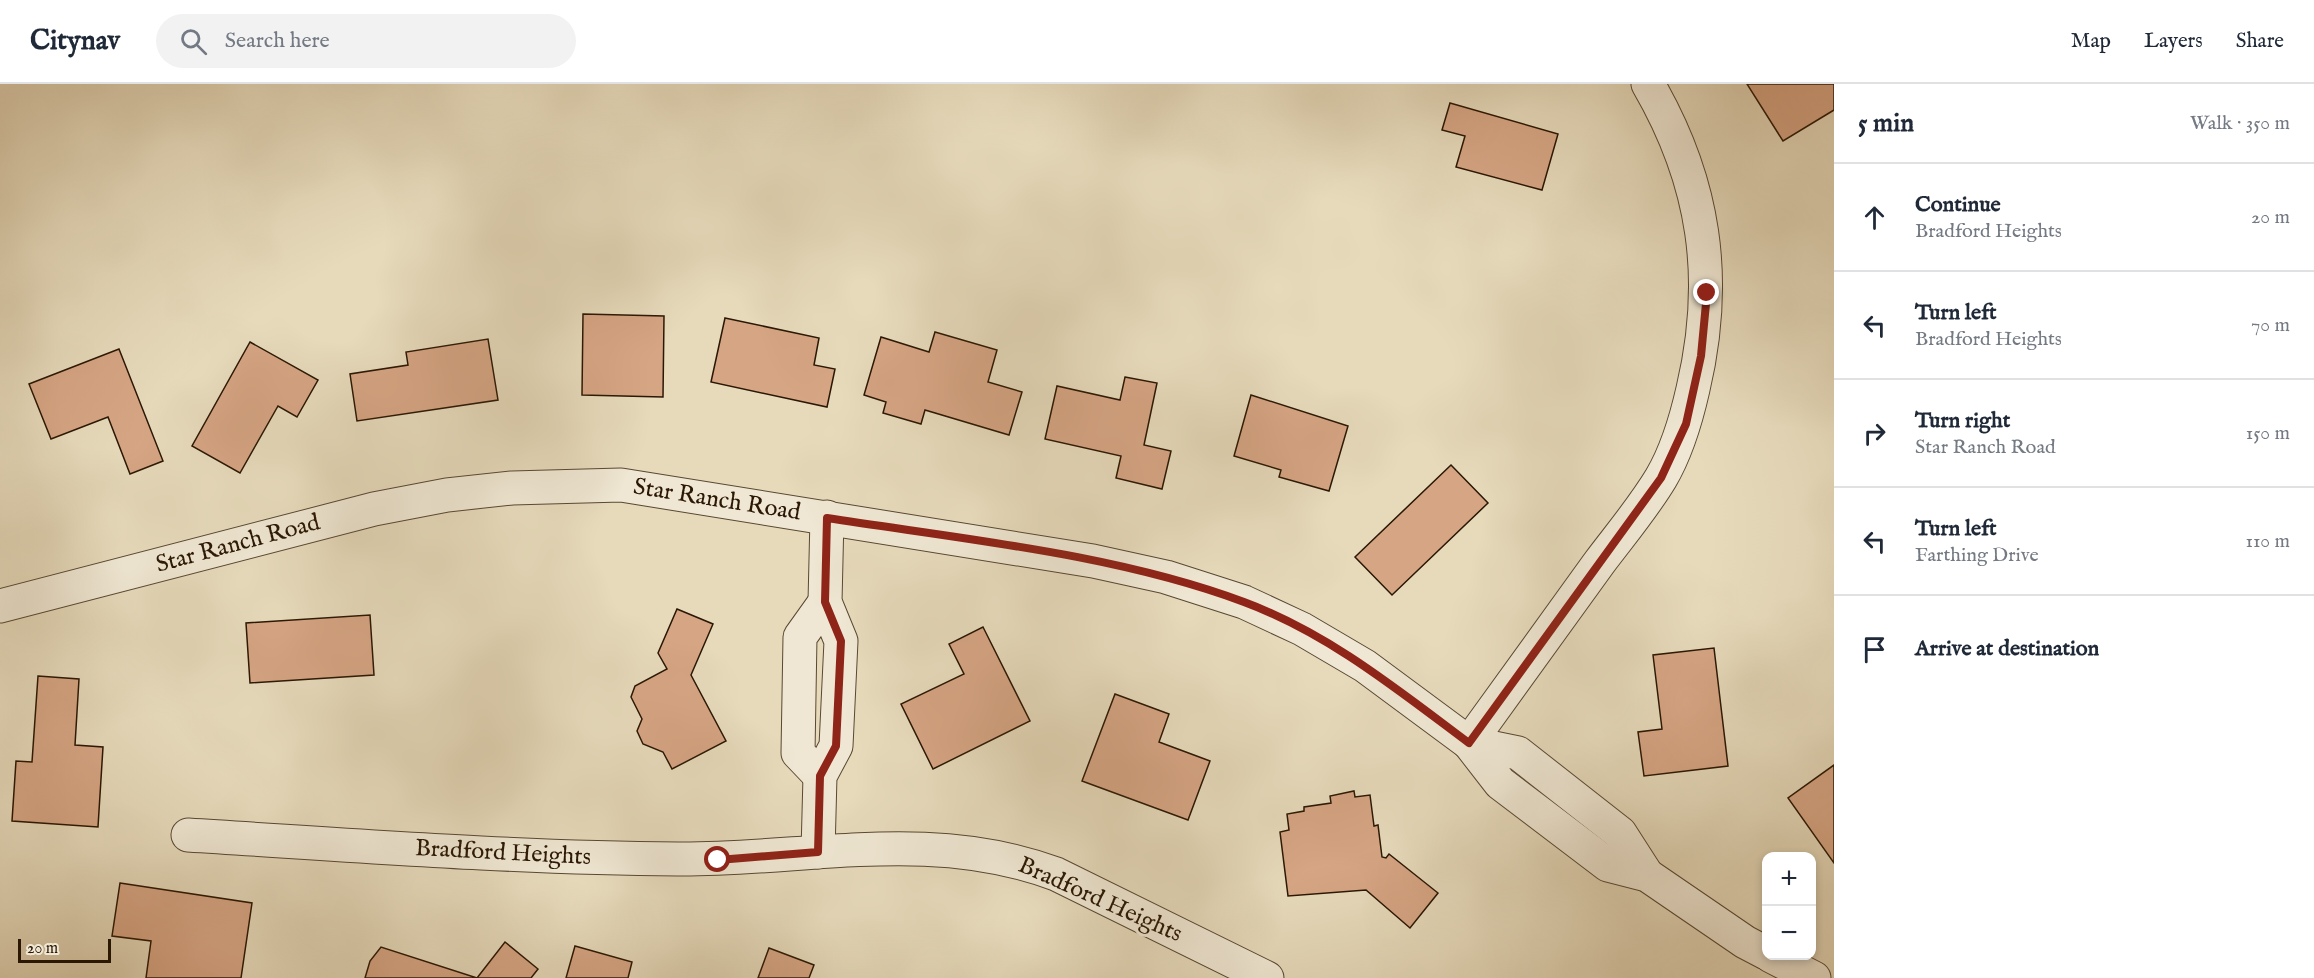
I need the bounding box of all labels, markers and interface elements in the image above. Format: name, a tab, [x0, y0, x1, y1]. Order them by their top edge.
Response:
search box	[156, 14, 576, 68]
text: Citynav	[30, 24, 120, 59]
icon: search	[177, 25, 210, 58]
text: Search here	[225, 27, 330, 55]
text: Map	[2071, 28, 2111, 55]
text: Layers	[2144, 28, 2203, 55]
text: Share	[2236, 28, 2284, 55]
text: 5 min	[1858, 107, 1914, 140]
text: Walk · 350 m	[2190, 111, 2290, 136]
text: Continue	[1915, 191, 2001, 219]
icon: ahead	[1858, 201, 1891, 234]
text: 20 m	[2251, 205, 2290, 230]
text: Bradford Heights	[1915, 219, 2062, 244]
route end	[1693, 279, 1719, 305]
text: Turn left	[1915, 299, 1997, 327]
icon: left	[1858, 309, 1891, 342]
text: 70 m	[2251, 313, 2290, 338]
text: Bradford Heights	[1915, 327, 2062, 352]
text: Turn right	[1915, 407, 2010, 435]
icon: right	[1858, 417, 1891, 450]
text: 150 m	[2246, 421, 2290, 446]
text: Star Ranch Road	[1915, 435, 2056, 460]
street label: Star Ranch Road	[631, 471, 803, 529]
street label: Star Ranch Road	[152, 507, 324, 581]
text: Turn left	[1915, 515, 1997, 543]
icon: left	[1858, 525, 1891, 558]
text: 110 m	[2246, 529, 2290, 554]
text: Farthing Drive	[1915, 543, 2039, 568]
icon: arrive	[1858, 633, 1891, 666]
text: Arrive at destination	[1915, 635, 2099, 663]
street label: Bradford Heights	[414, 833, 592, 873]
route start	[704, 846, 730, 872]
street label: Bradford Heights	[1013, 850, 1187, 950]
map controls	[1762, 852, 1816, 960]
button: +	[1762, 852, 1816, 906]
button: −	[1762, 906, 1816, 960]
scale bar	[18, 936, 111, 964]
text: 20 m	[27, 939, 58, 959]

